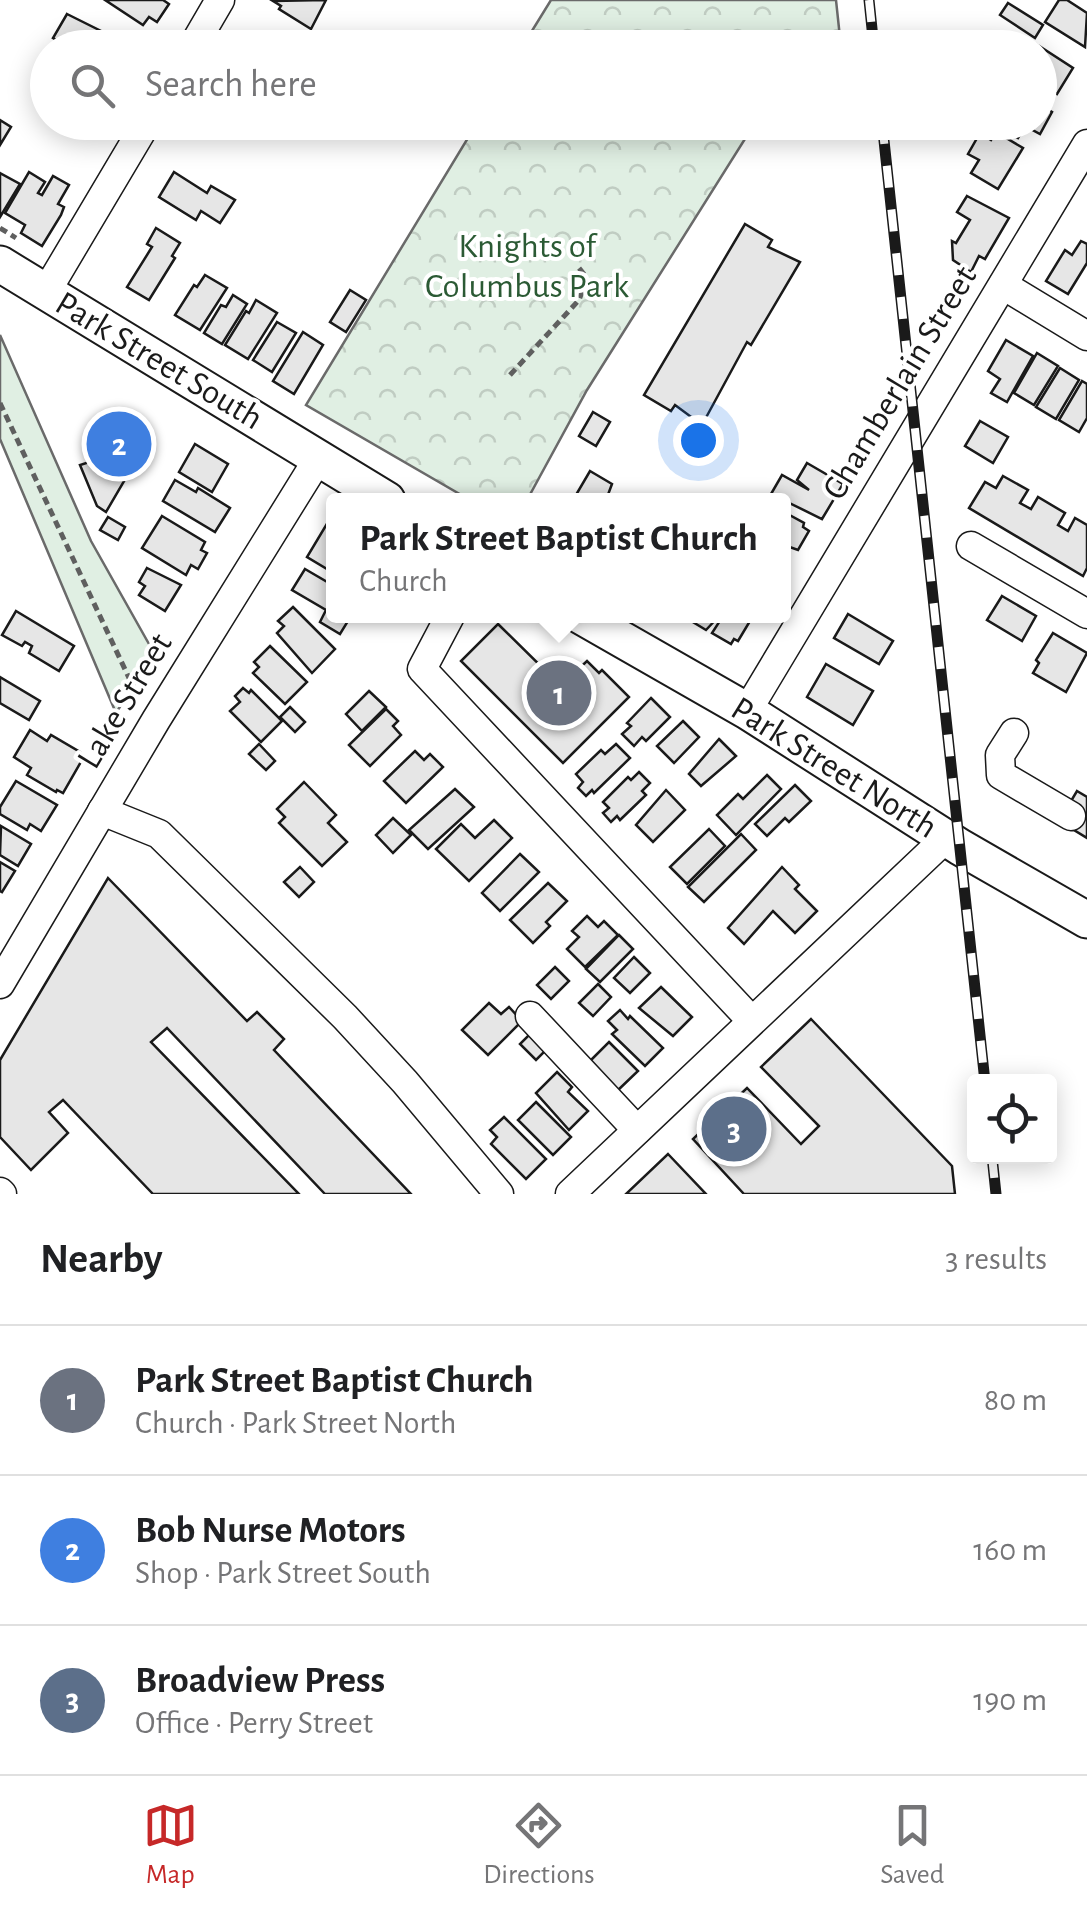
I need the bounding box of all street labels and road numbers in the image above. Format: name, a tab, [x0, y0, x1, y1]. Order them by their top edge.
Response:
street label: Chamberlain Street	[817, 260, 983, 506]
street label: Park Street South	[49, 286, 269, 436]
street label: Lake Street	[71, 628, 179, 774]
street label: Park Street North	[725, 691, 943, 845]

